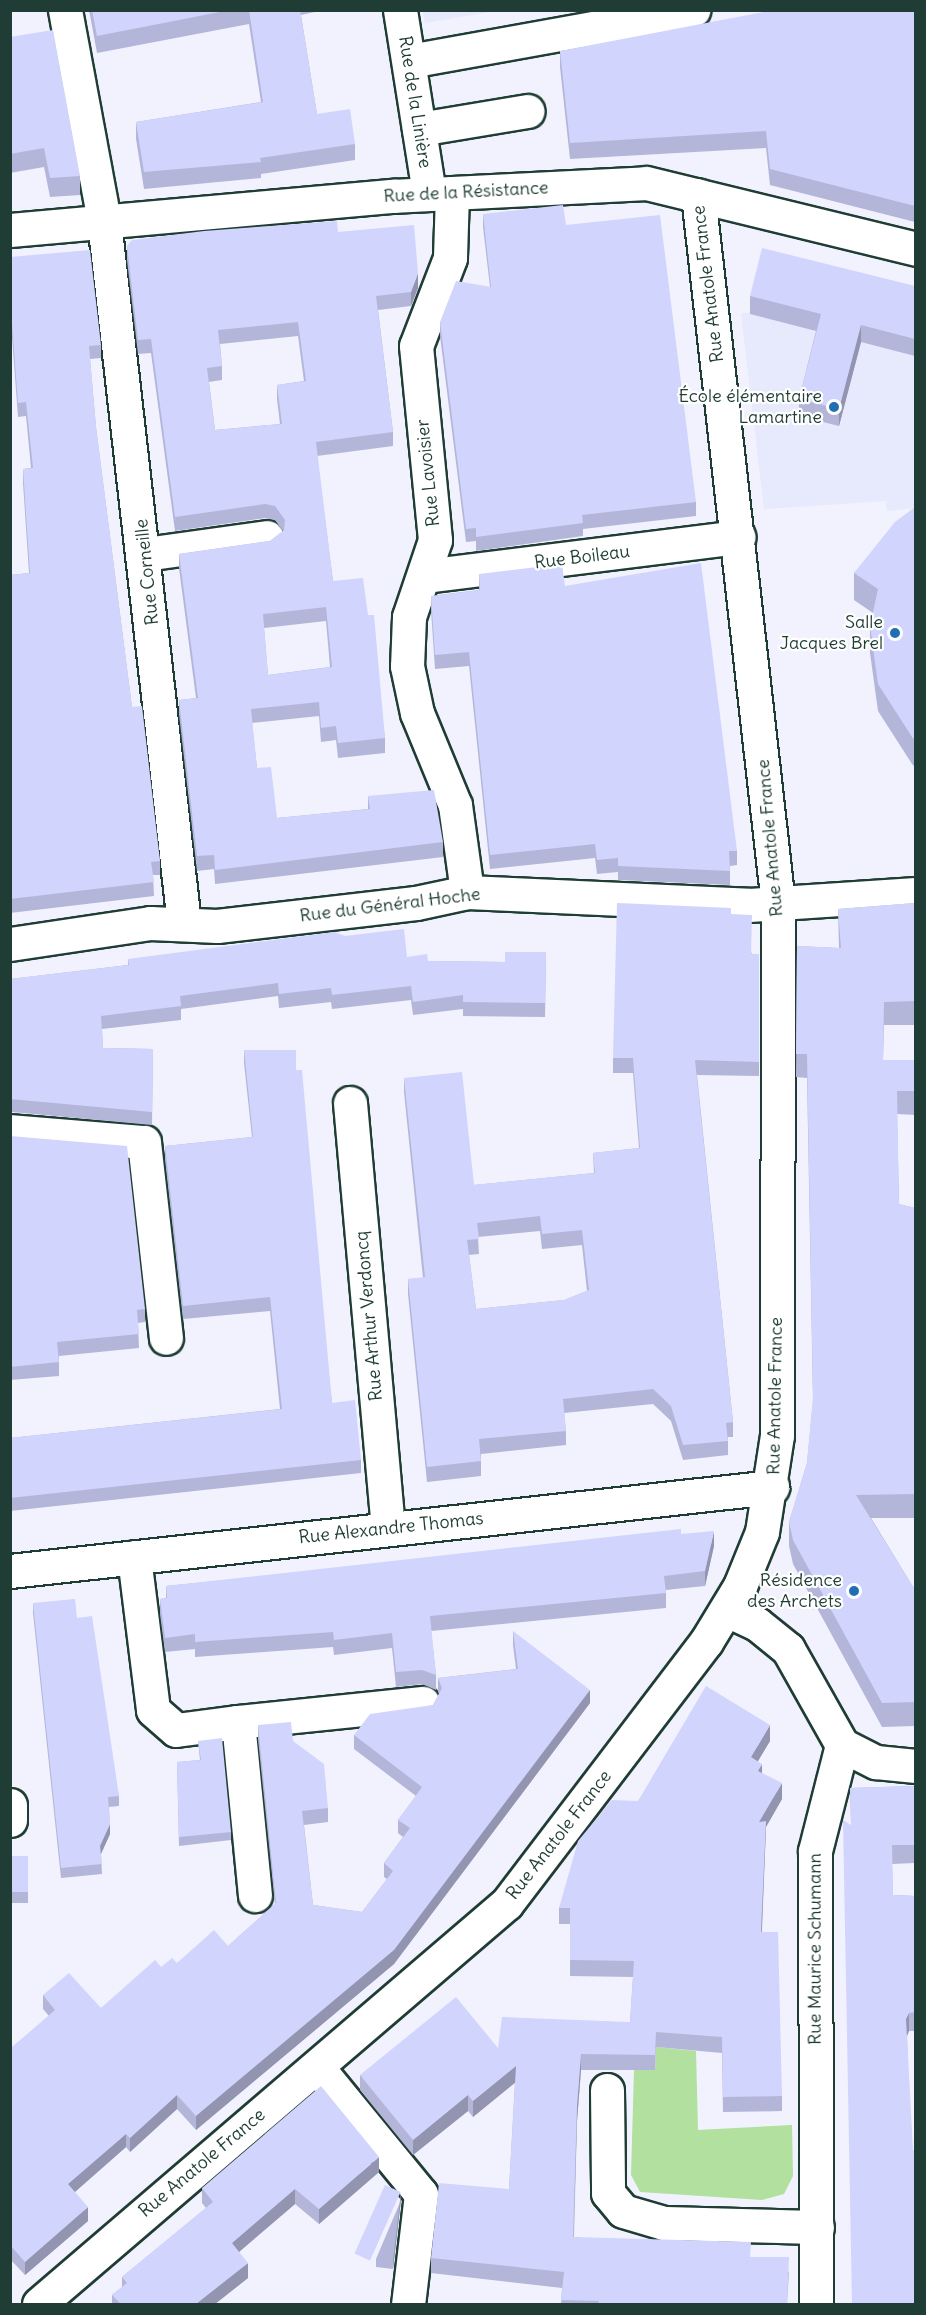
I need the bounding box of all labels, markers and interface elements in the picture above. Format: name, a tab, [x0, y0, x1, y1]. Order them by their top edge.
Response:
street label: Rue de la Linière	[394, 34, 436, 170]
street label: Rue de la Résistance	[383, 177, 549, 207]
street label: Rue Anatole France	[688, 204, 728, 364]
place label: École élémentaire Lamartine	[679, 386, 822, 428]
marker: École élémentaire Lamartine	[827, 400, 841, 414]
street label: Rue Lavoisier	[412, 418, 444, 528]
street label: Rue Corneille	[131, 518, 163, 626]
street label: Rue Boileau	[533, 540, 631, 574]
place label: Salle Jacques Brel	[780, 612, 883, 654]
marker: Salle Jacques Brel	[888, 626, 902, 640]
street label: Rue Anatole France	[752, 758, 788, 918]
street label: Rue du Général Hoche	[298, 883, 482, 927]
street label: Rue Arthur Verdoncq	[351, 1230, 387, 1402]
street label: Rue Anatole France	[763, 1317, 787, 1475]
street label: Rue Alexandre Thomas	[297, 1508, 485, 1548]
place label: Résidence des Archets	[747, 1570, 842, 1612]
marker: Résidence des Archets	[847, 1584, 861, 1598]
street label: Rue Anatole France	[502, 1766, 616, 1904]
street label: Rue Maurice Schumann	[804, 1853, 826, 2045]
street label: Rue Anatole France	[135, 2104, 269, 2222]

